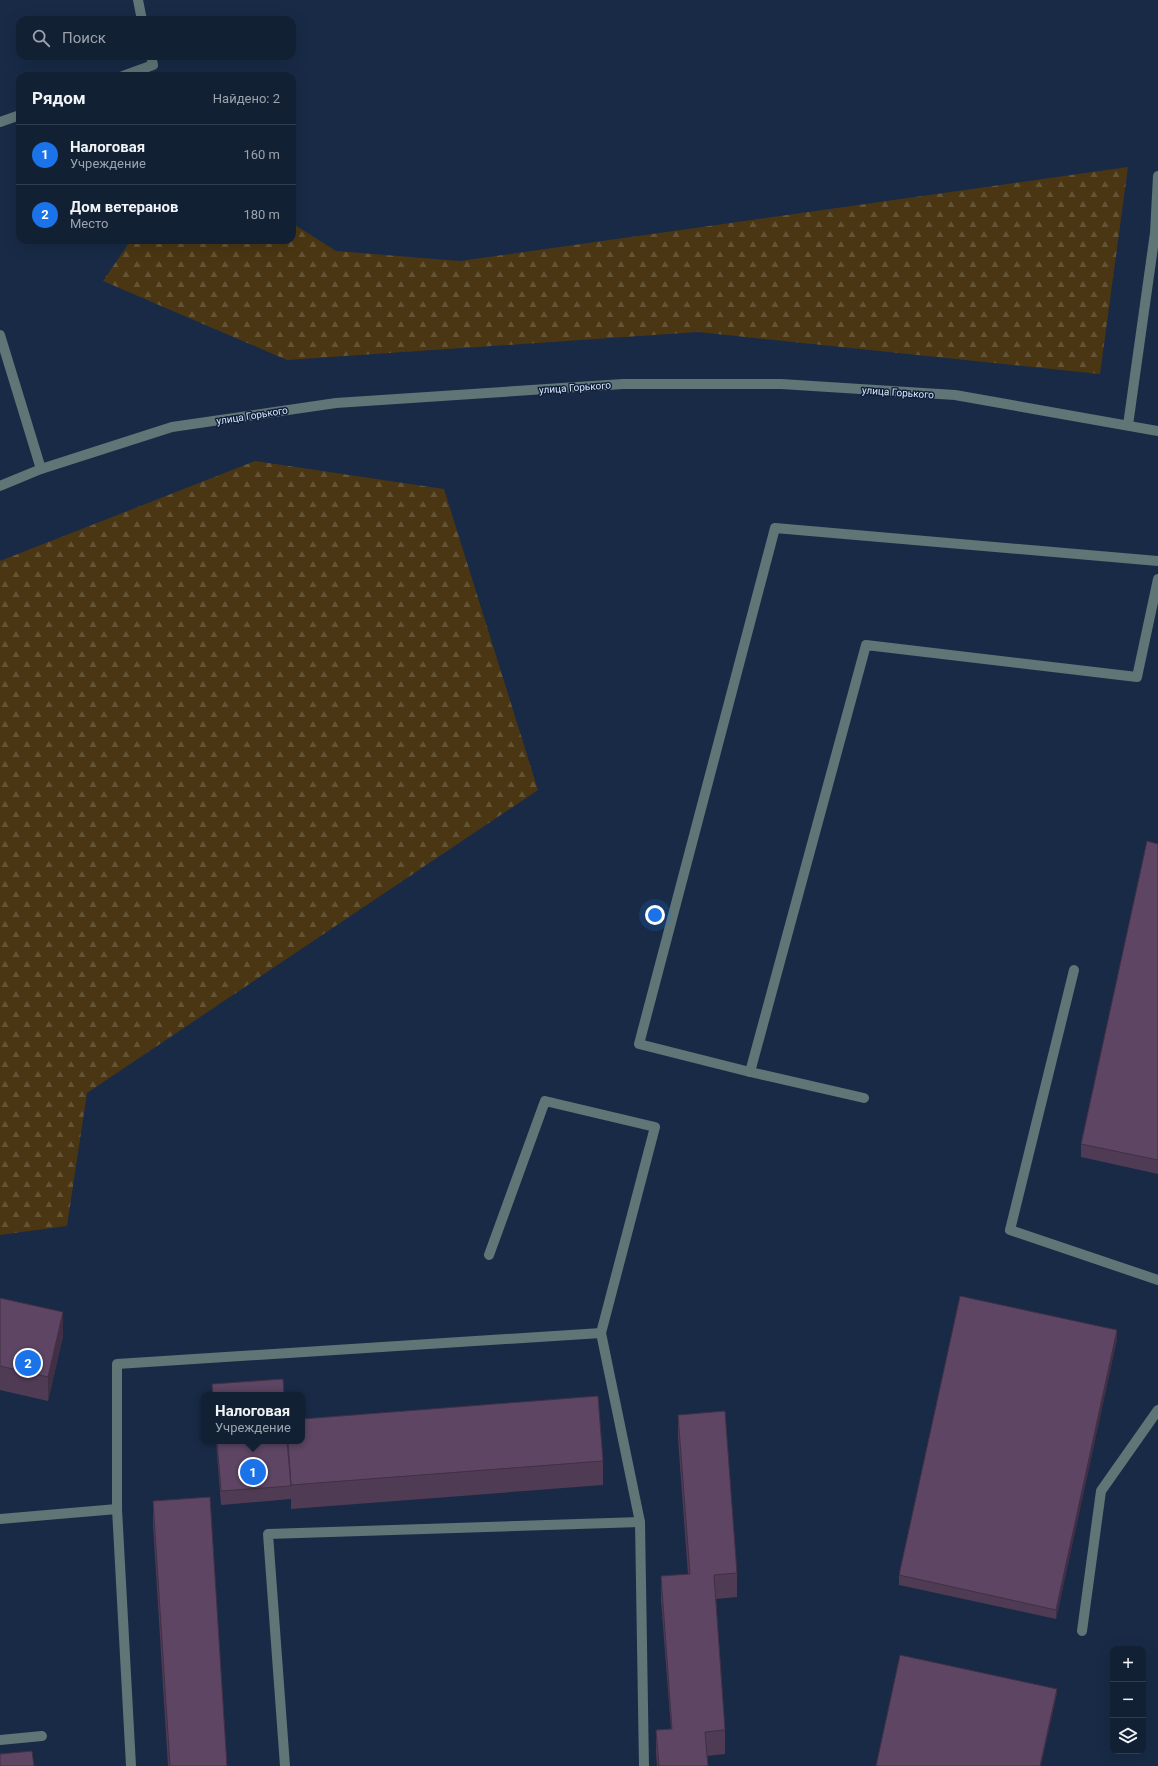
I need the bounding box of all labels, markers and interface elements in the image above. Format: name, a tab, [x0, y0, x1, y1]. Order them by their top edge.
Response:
search box	[16, 16, 296, 60]
icon: search	[30, 27, 52, 49]
text: Поиск	[62, 29, 106, 47]
text: Рядом	[32, 88, 86, 108]
text: Найдено: 2	[213, 91, 280, 106]
text: Налоговая	[70, 138, 145, 156]
text: 1	[41, 147, 49, 162]
text: 160 m	[243, 147, 280, 162]
text: Учреждение	[70, 156, 146, 171]
text: Дом ветеранов	[70, 198, 178, 216]
text: 2	[41, 207, 49, 222]
text: 180 m	[243, 207, 280, 222]
text: Место	[70, 216, 108, 231]
street label: улица Горького	[539, 379, 612, 396]
street label: улица Горького	[862, 384, 935, 401]
street label: улица Горького	[216, 404, 289, 427]
your location	[645, 905, 665, 925]
pin: 2	[15, 1348, 41, 1378]
popup	[201, 1392, 305, 1444]
text: Налоговая	[215, 1402, 290, 1420]
text: Учреждение	[215, 1420, 291, 1435]
pin: 1	[240, 1457, 266, 1487]
map controls	[1110, 1646, 1146, 1754]
button: +	[1110, 1646, 1146, 1682]
button: −	[1110, 1682, 1146, 1718]
button: layers	[1110, 1718, 1146, 1754]

